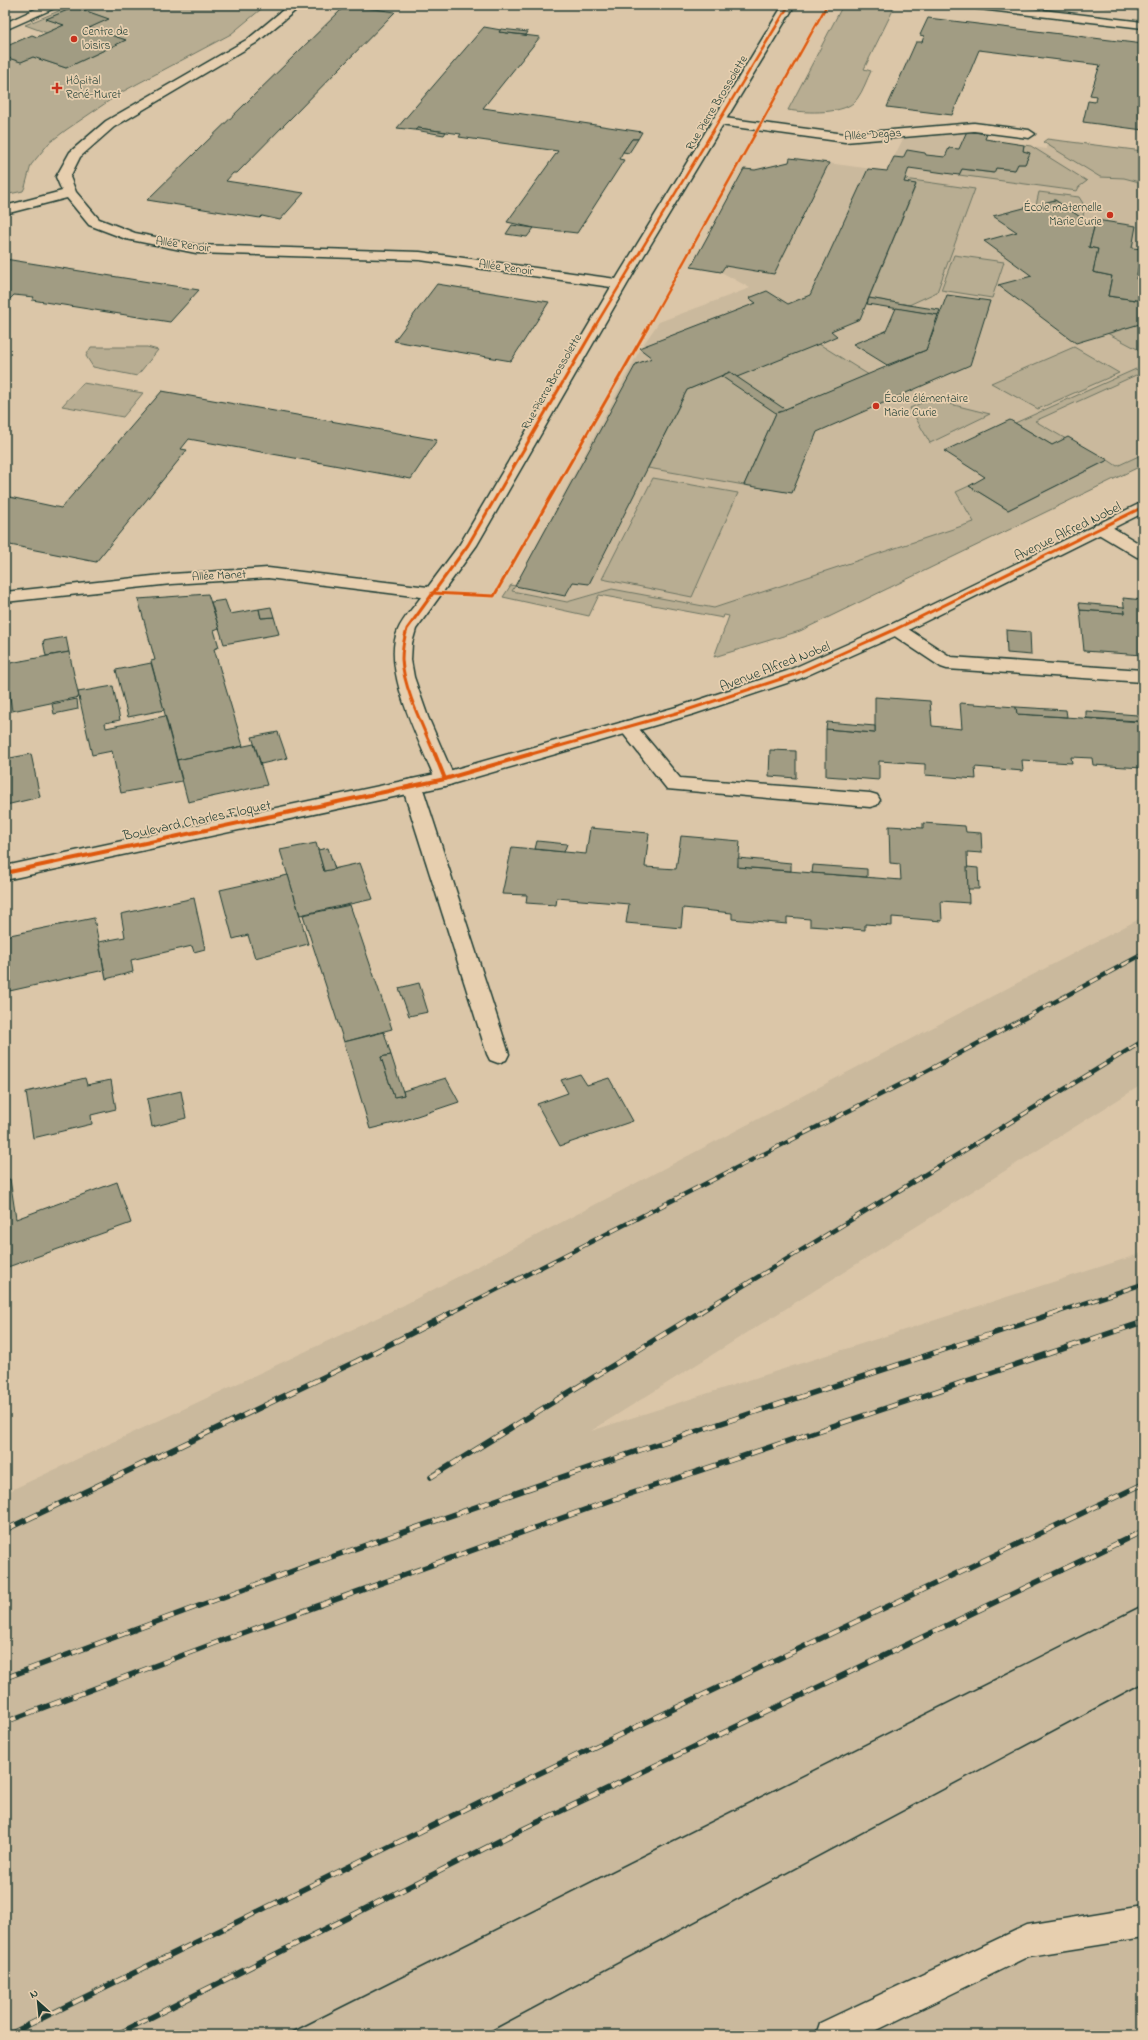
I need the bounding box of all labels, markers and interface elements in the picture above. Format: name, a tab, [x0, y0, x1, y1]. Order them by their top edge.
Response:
place label: Centre de loisirs	[82, 23, 129, 55]
marker: Centre de loisirs	[69, 34, 79, 44]
street label: Rue Pierre Brossolette	[681, 51, 753, 154]
place label: Hôpital René-Muret	[66, 72, 121, 104]
marker: Hôpital René-Muret	[51, 82, 63, 94]
street label: Allée Degas	[844, 124, 902, 147]
place label: École maternelle Marie Curie	[1024, 199, 1103, 231]
marker: École maternelle Marie Curie	[1105, 210, 1115, 220]
street label: Allée Renoir	[154, 232, 212, 258]
street label: Allée Renoir	[477, 255, 535, 281]
street label: Rue Pierre Brossolette	[517, 330, 587, 433]
place label: École élémentaire Marie Curie	[884, 390, 969, 422]
marker: École élémentaire Marie Curie	[871, 401, 881, 411]
street label: Avenue Alfred Nobel	[1011, 497, 1125, 567]
street label: Allée Manet	[191, 566, 247, 586]
street label: Avenue Alfred Nobel	[717, 636, 833, 698]
street label: Boulevard Charles Floquet	[120, 795, 273, 847]
north arrow	[18, 1982, 58, 2022]
text: N	[27, 1985, 41, 2003]

